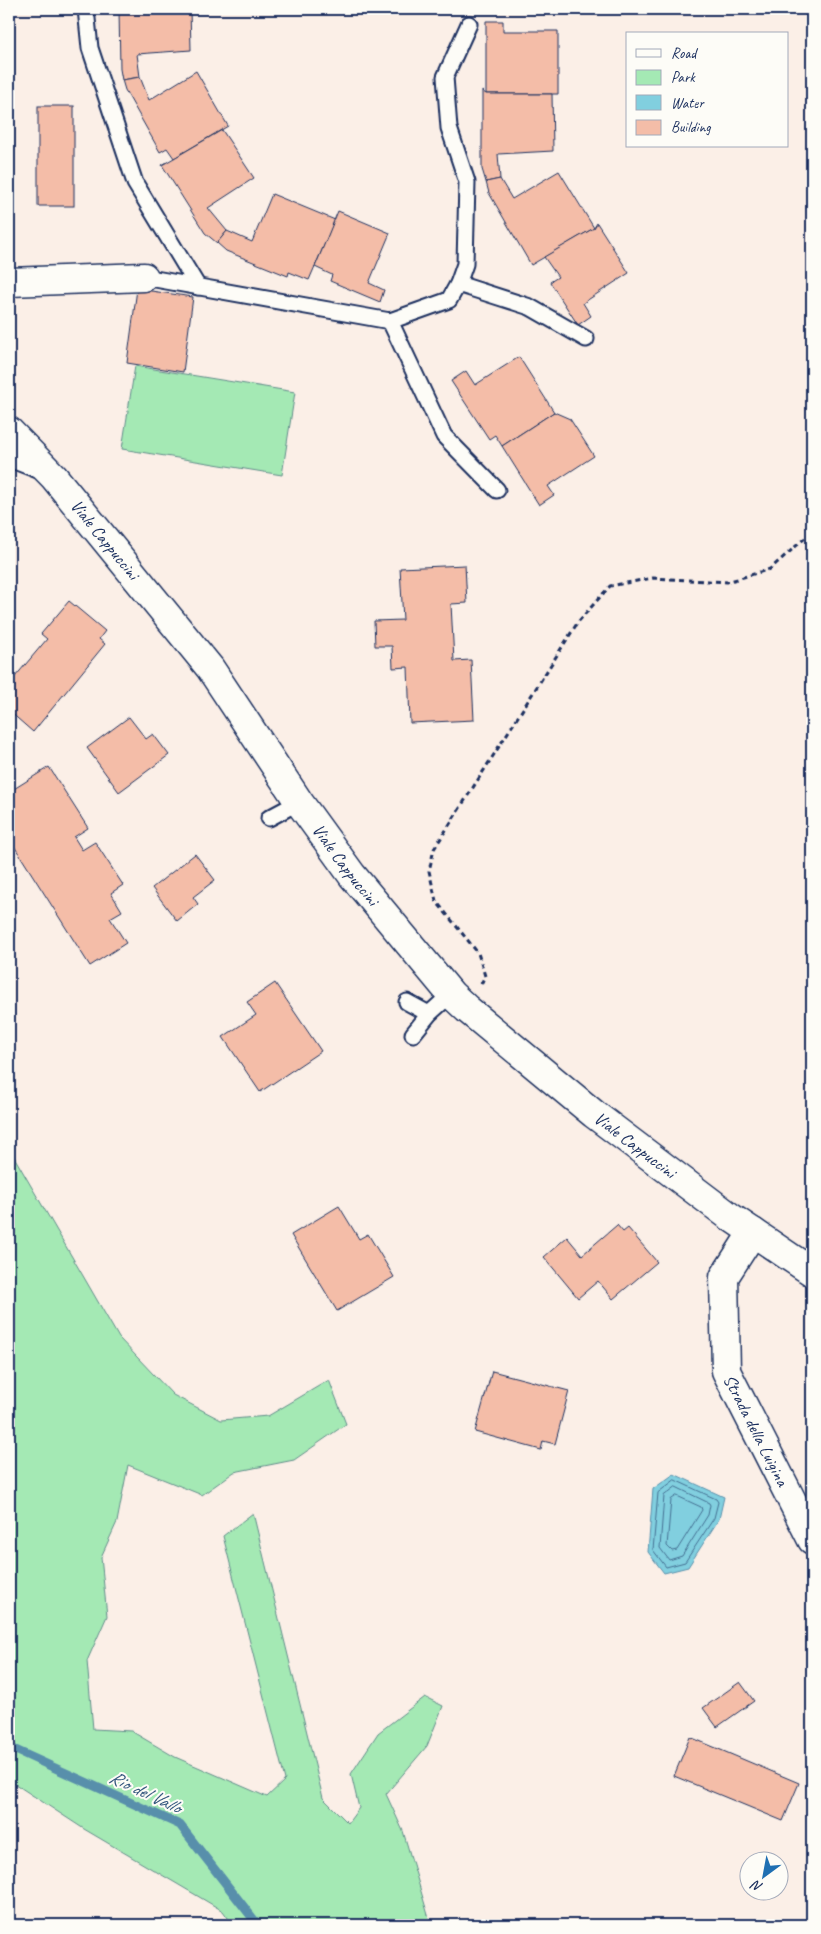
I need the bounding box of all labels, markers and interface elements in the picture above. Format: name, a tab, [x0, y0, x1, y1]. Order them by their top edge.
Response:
legend	[626, 32, 788, 148]
text: Road	[671, 44, 698, 63]
text: Park	[671, 68, 696, 87]
text: Water	[671, 94, 705, 113]
text: Building	[671, 118, 711, 137]
street label: Viale Cappuccini	[66, 495, 146, 586]
street label: Viale Cappuccini	[307, 820, 385, 912]
street label: Viale Cappuccini	[590, 1107, 683, 1185]
street label: Strada della Luigina	[719, 1371, 794, 1491]
water label: Rio del Vallo	[105, 1765, 188, 1820]
north arrow	[738, 1852, 788, 1902]
text: N	[747, 1876, 766, 1896]

